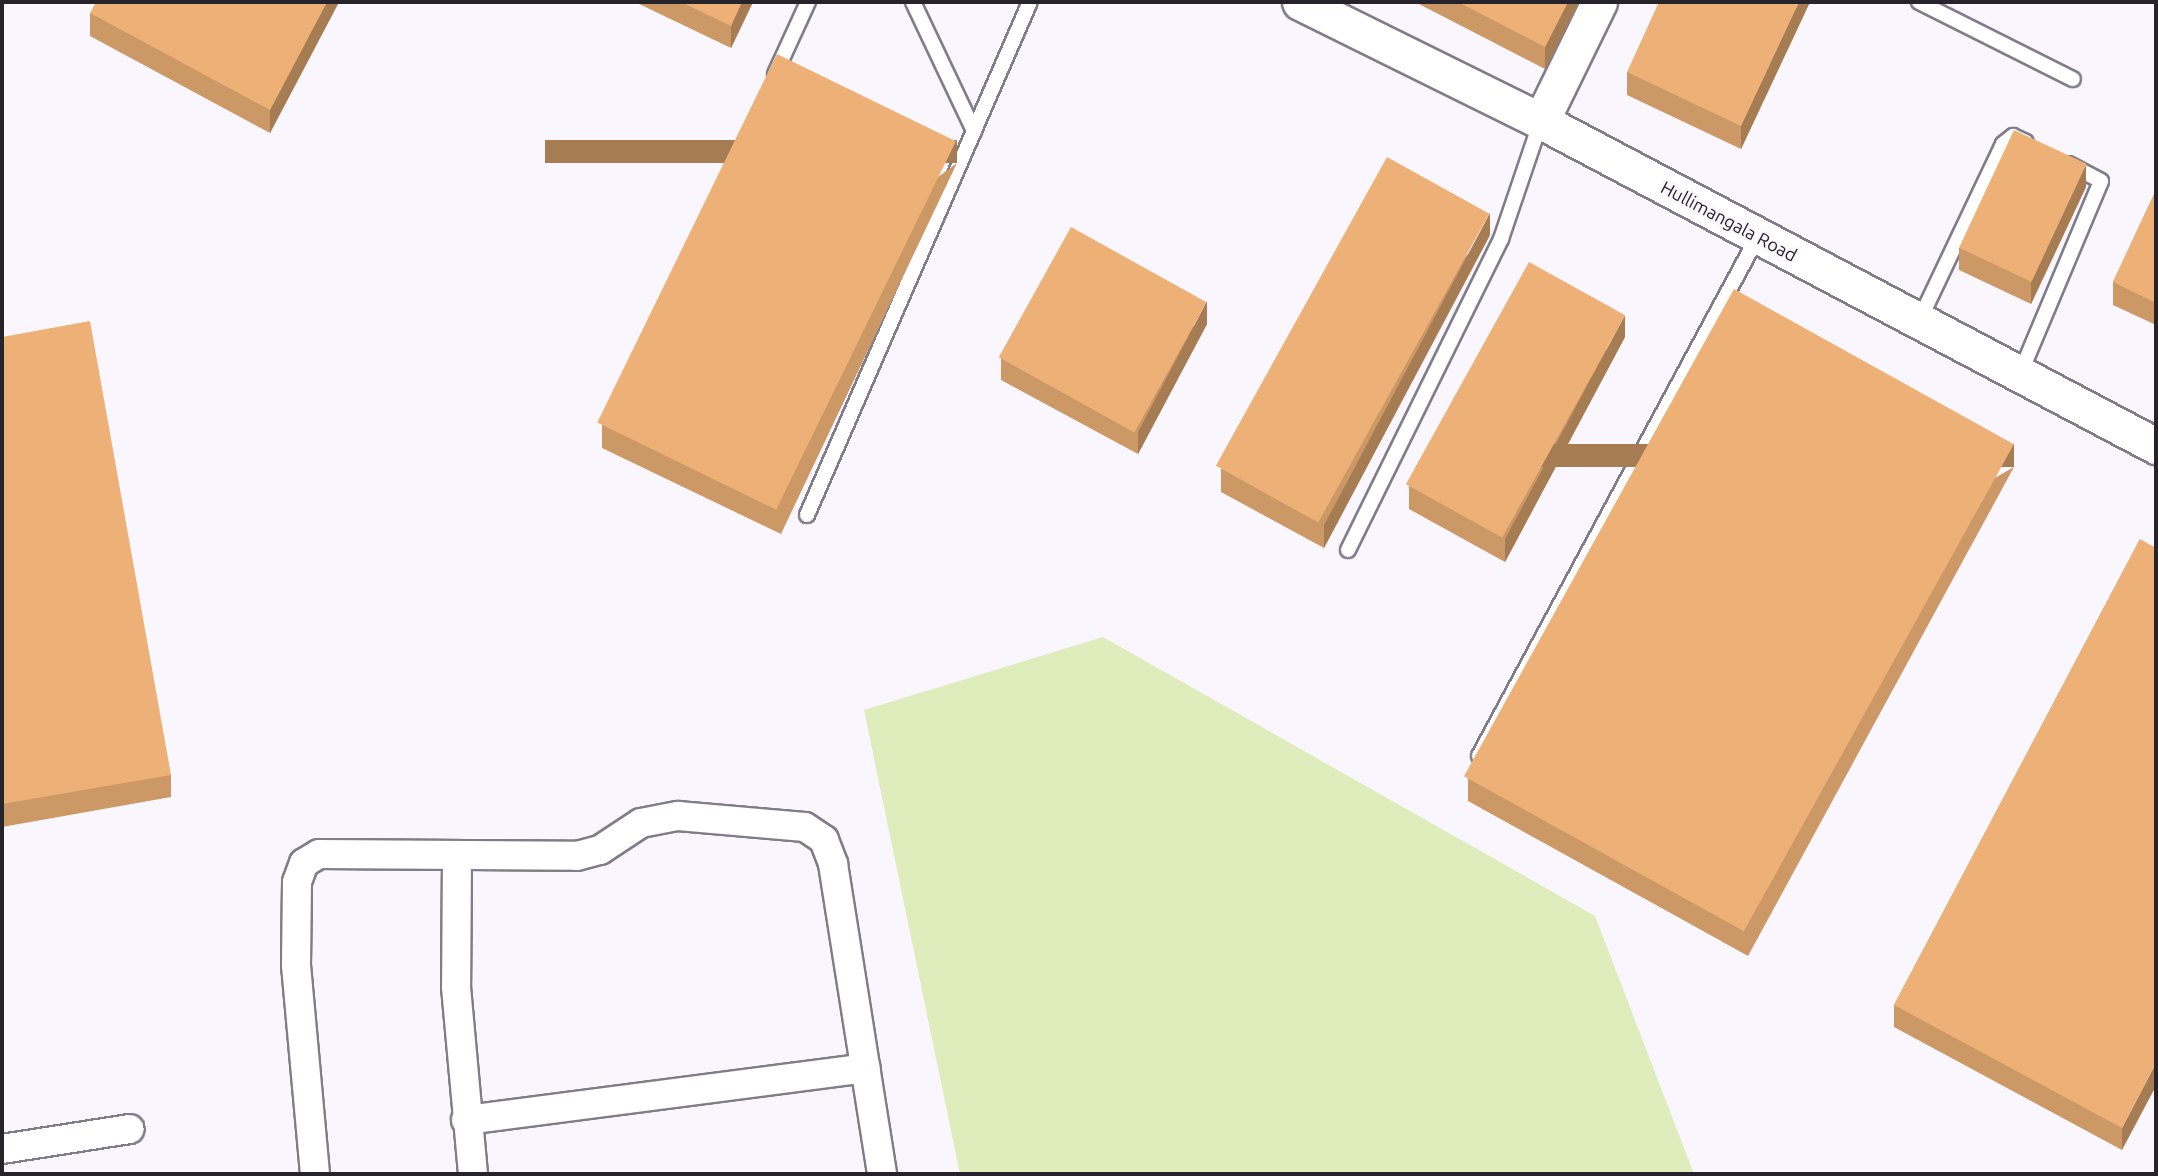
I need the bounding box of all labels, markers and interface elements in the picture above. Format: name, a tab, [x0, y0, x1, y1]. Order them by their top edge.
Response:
street label: Hullimangala Road	[1657, 176, 1801, 266]

